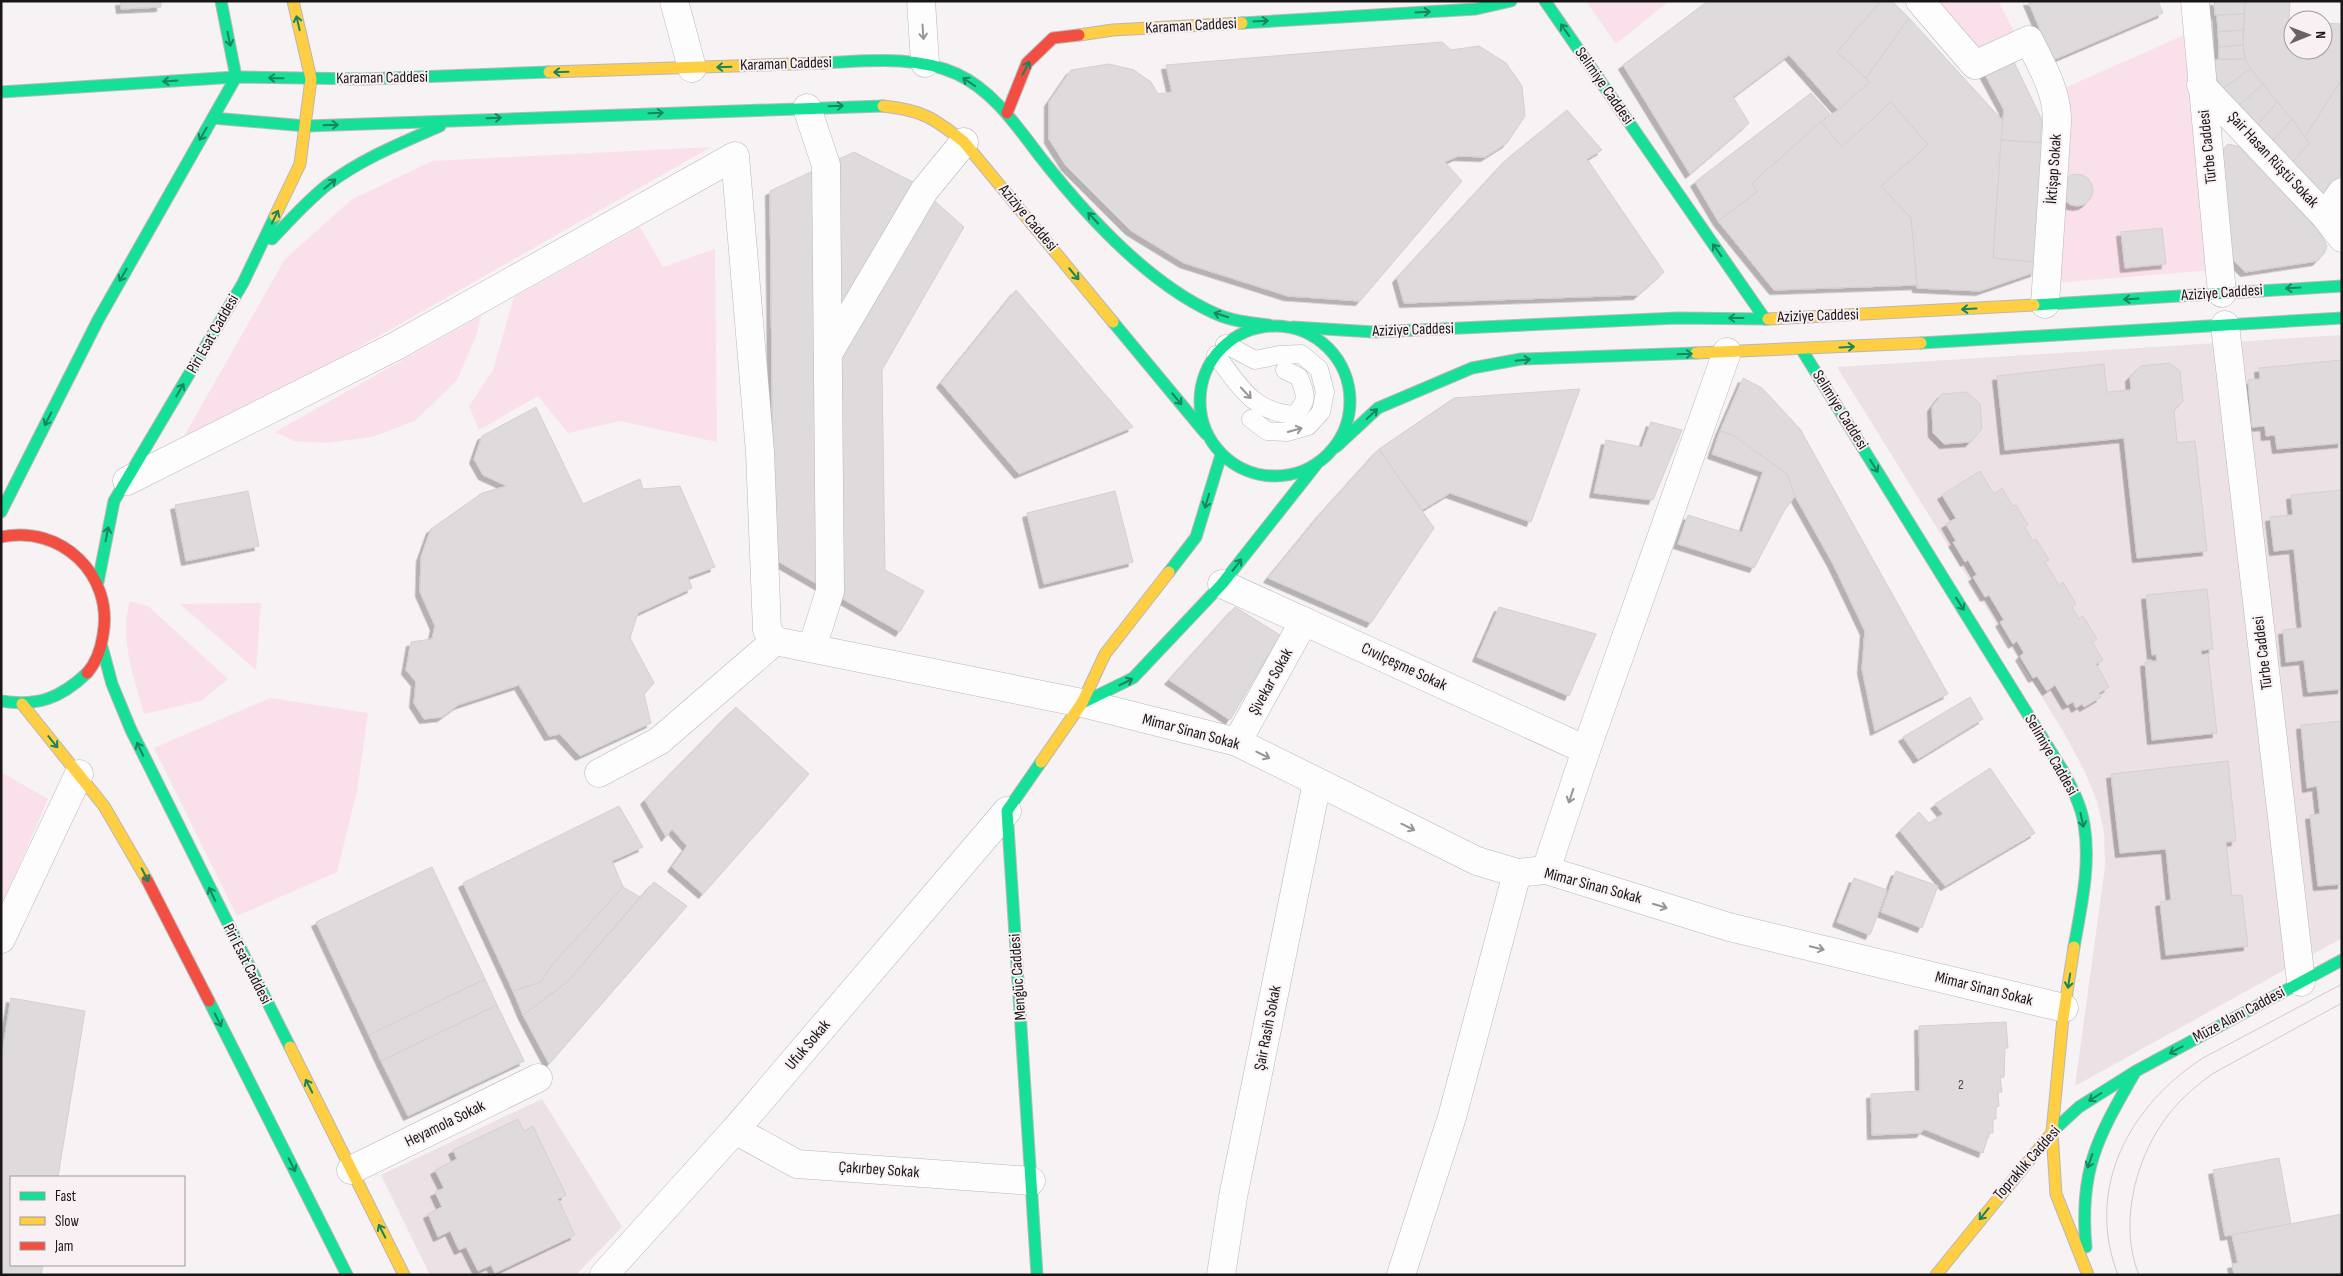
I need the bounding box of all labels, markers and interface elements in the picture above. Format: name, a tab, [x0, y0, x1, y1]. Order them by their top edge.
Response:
one-way arrow	[1415, 7, 1431, 16]
north arrow	[2283, 10, 2333, 60]
street label: Karaman Caddesi	[1145, 14, 1237, 38]
one-way arrow	[293, 15, 302, 31]
one-way arrow	[1253, 17, 1269, 26]
one-way arrow	[1560, 23, 1570, 37]
one-way arrow	[918, 24, 928, 40]
one-way arrow	[224, 31, 234, 47]
text: N	[2312, 31, 2329, 39]
street label: Selimiye Caddesi	[1570, 44, 1638, 128]
street label: Karaman Caddesi	[740, 53, 832, 75]
one-way arrow	[1022, 61, 1031, 76]
one-way arrow	[716, 62, 732, 71]
street label: Karaman Caddesi	[336, 68, 428, 88]
one-way arrow	[553, 68, 569, 77]
one-way arrow	[269, 73, 285, 83]
one-way arrow	[163, 77, 179, 86]
one-way arrow	[962, 77, 976, 87]
one-way arrow	[828, 102, 844, 111]
one-way arrow	[648, 108, 664, 118]
street label: Şair Hasan Rüştü Sokak	[2224, 108, 2322, 212]
street label: Türbe Caddesi	[2195, 109, 2221, 185]
one-way arrow	[485, 114, 501, 123]
one-way arrow	[323, 120, 339, 129]
one-way arrow	[198, 127, 208, 141]
street label: İktişap Sokak	[2042, 133, 2066, 205]
one-way arrow	[323, 178, 336, 189]
street label: Aziziye Caddesi	[994, 180, 1062, 255]
one-way arrow	[270, 210, 280, 225]
one-way arrow	[1087, 212, 1099, 224]
one-way arrow	[1712, 243, 1722, 257]
one-way arrow	[1068, 267, 1079, 280]
one-way arrow	[118, 268, 128, 283]
street label: Aziziye Caddesi	[2180, 281, 2263, 305]
one-way arrow	[2285, 284, 2301, 293]
street label: Piri Esat Caddesi	[183, 291, 243, 377]
one-way arrow	[2123, 294, 2139, 303]
street label: Aziziye Caddesi	[1776, 305, 1859, 327]
one-way arrow	[1961, 305, 1977, 314]
one-way arrow	[1214, 309, 1230, 319]
one-way arrow	[1729, 314, 1745, 323]
street label: Aziziye Caddesi	[1371, 319, 1454, 341]
one-way arrow	[1839, 343, 1855, 352]
one-way arrow	[1677, 349, 1693, 358]
one-way arrow	[1514, 355, 1530, 365]
street label: Selimiye Caddesi	[1808, 367, 1872, 453]
one-way arrow	[176, 384, 186, 398]
one-way arrow	[1240, 387, 1252, 399]
one-way arrow	[1172, 392, 1183, 405]
one-way arrow	[1365, 408, 1378, 420]
one-way arrow	[43, 412, 53, 427]
one-way arrow	[1287, 424, 1303, 434]
one-way arrow	[1870, 458, 1880, 472]
one-way arrow	[1201, 493, 1211, 509]
one-way arrow	[103, 526, 113, 542]
one-way arrow	[1232, 559, 1243, 572]
one-way arrow	[1955, 596, 1965, 610]
street label: Türbe Caddesi	[2249, 615, 2277, 691]
street label: Cıvılçeşme Sokak	[1358, 639, 1450, 695]
street label: Şivekar Sokak	[1245, 645, 1297, 719]
one-way arrow	[1118, 677, 1133, 687]
street label: Mimar Sinan Sokak	[1140, 710, 1242, 754]
street label: Selimiye Caddesi	[2020, 711, 2082, 799]
one-way arrow	[47, 735, 58, 748]
one-way arrow	[135, 742, 144, 757]
one-way arrow	[1255, 750, 1270, 760]
one-way arrow	[1565, 788, 1575, 804]
one-way arrow	[2078, 812, 2087, 828]
one-way arrow	[1400, 823, 1415, 832]
street label: Mimar Sinan Sokak	[1542, 864, 1644, 908]
one-way arrow	[141, 867, 150, 882]
one-way arrow	[207, 887, 217, 902]
one-way arrow	[1652, 901, 1668, 911]
street label: Piri Esat Caddesi	[219, 921, 275, 1007]
street label: Mengüc Caddesi	[1005, 933, 1031, 1021]
one-way arrow	[1809, 944, 1825, 953]
street label: Mimar Sinan Sokak	[1933, 968, 2035, 1010]
one-way arrow	[2063, 973, 2073, 989]
street label: Müze Alanı Caddesi	[2190, 983, 2288, 1047]
street label: Şair Rasih Sokak	[1250, 984, 1286, 1072]
one-way arrow	[214, 1012, 224, 1027]
street label: Ufuk Sokak	[782, 1016, 834, 1074]
one-way arrow	[2169, 1045, 2183, 1055]
house number: 2	[1958, 1076, 1964, 1093]
one-way arrow	[304, 1079, 314, 1094]
one-way arrow	[2088, 1091, 2102, 1102]
street label: Heyamola Sokak	[402, 1096, 488, 1152]
street label: Topraklık Caddesi	[1990, 1122, 2064, 1204]
one-way arrow	[2085, 1152, 2094, 1168]
one-way arrow	[288, 1157, 297, 1172]
street label: Çakırbey Sokak	[838, 1158, 920, 1182]
legend	[10, 1176, 185, 1266]
text: Fast	[55, 1187, 77, 1206]
one-way arrow	[1978, 1207, 1989, 1220]
text: Slow	[55, 1212, 79, 1231]
one-way arrow	[377, 1224, 386, 1239]
text: Jam	[54, 1237, 73, 1256]

